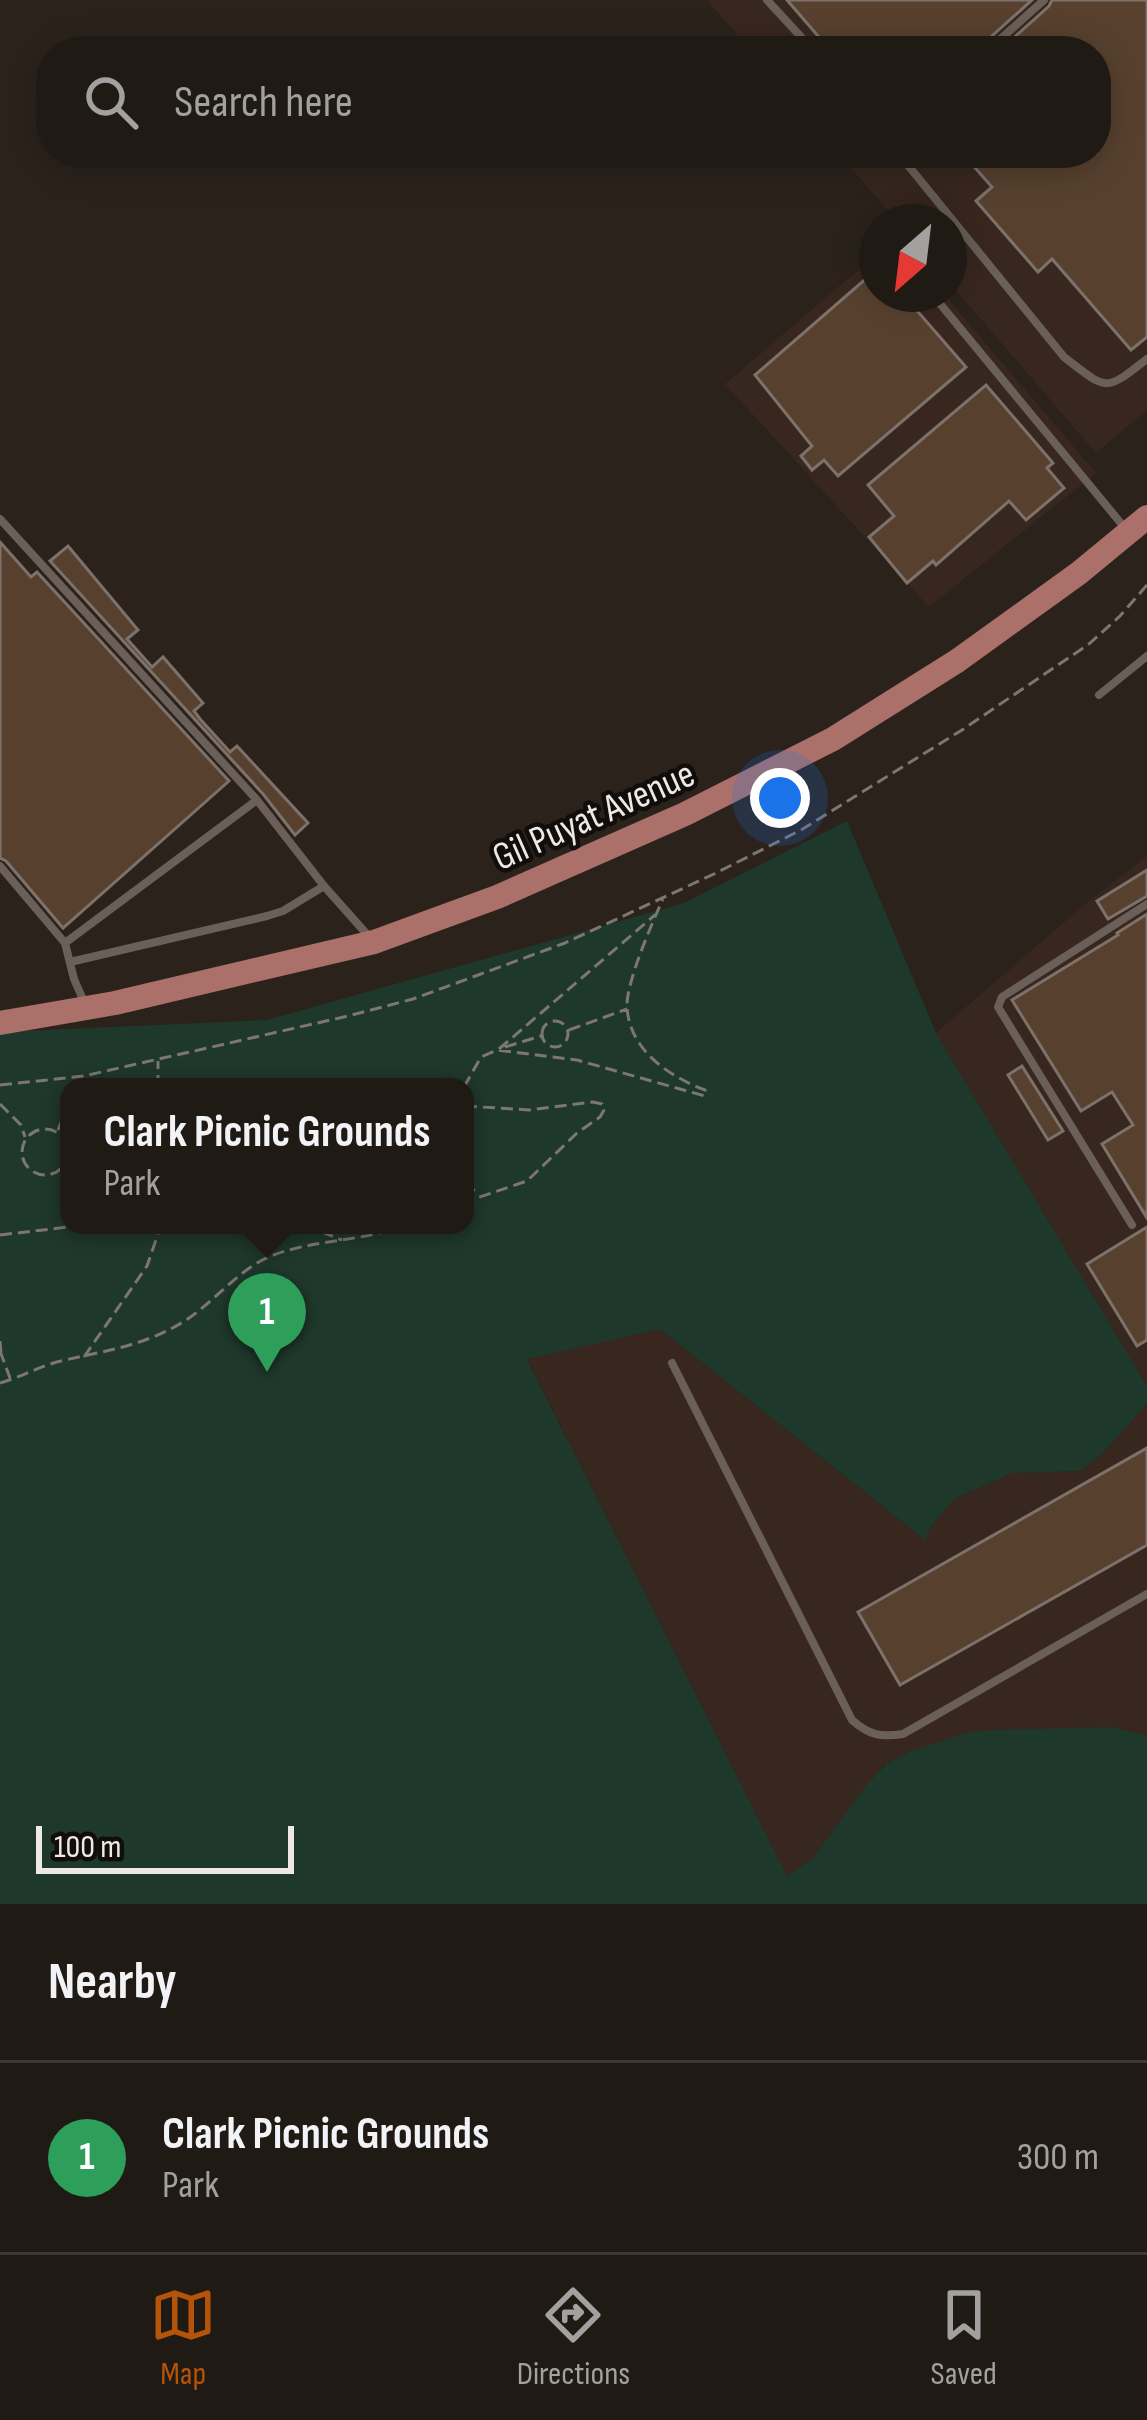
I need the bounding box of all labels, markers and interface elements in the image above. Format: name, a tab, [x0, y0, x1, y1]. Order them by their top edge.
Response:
search box	[36, 36, 1111, 168]
icon: search	[78, 69, 144, 135]
text: Search here	[174, 75, 353, 130]
north arrow	[859, 204, 967, 312]
street label: Gil Puyat Avenue	[486, 751, 702, 882]
your location	[750, 768, 810, 828]
popup	[60, 1078, 474, 1234]
text: Clark Picnic Grounds	[103, 1105, 431, 1160]
text: Park	[103, 1160, 160, 1207]
pin: 1	[228, 1273, 306, 1372]
scale bar	[36, 1820, 294, 1873]
text: 100 m	[54, 1827, 121, 1867]
text: Nearby	[48, 1952, 177, 2013]
text: Clark Picnic Grounds	[162, 2107, 489, 2162]
text: 1	[79, 2134, 95, 2181]
text: 300 m	[1017, 2134, 1099, 2181]
text: Park	[162, 2162, 219, 2209]
tab: Map	[150, 2282, 216, 2394]
tab: Directions	[517, 2282, 630, 2394]
tab: Saved	[931, 2282, 997, 2394]

